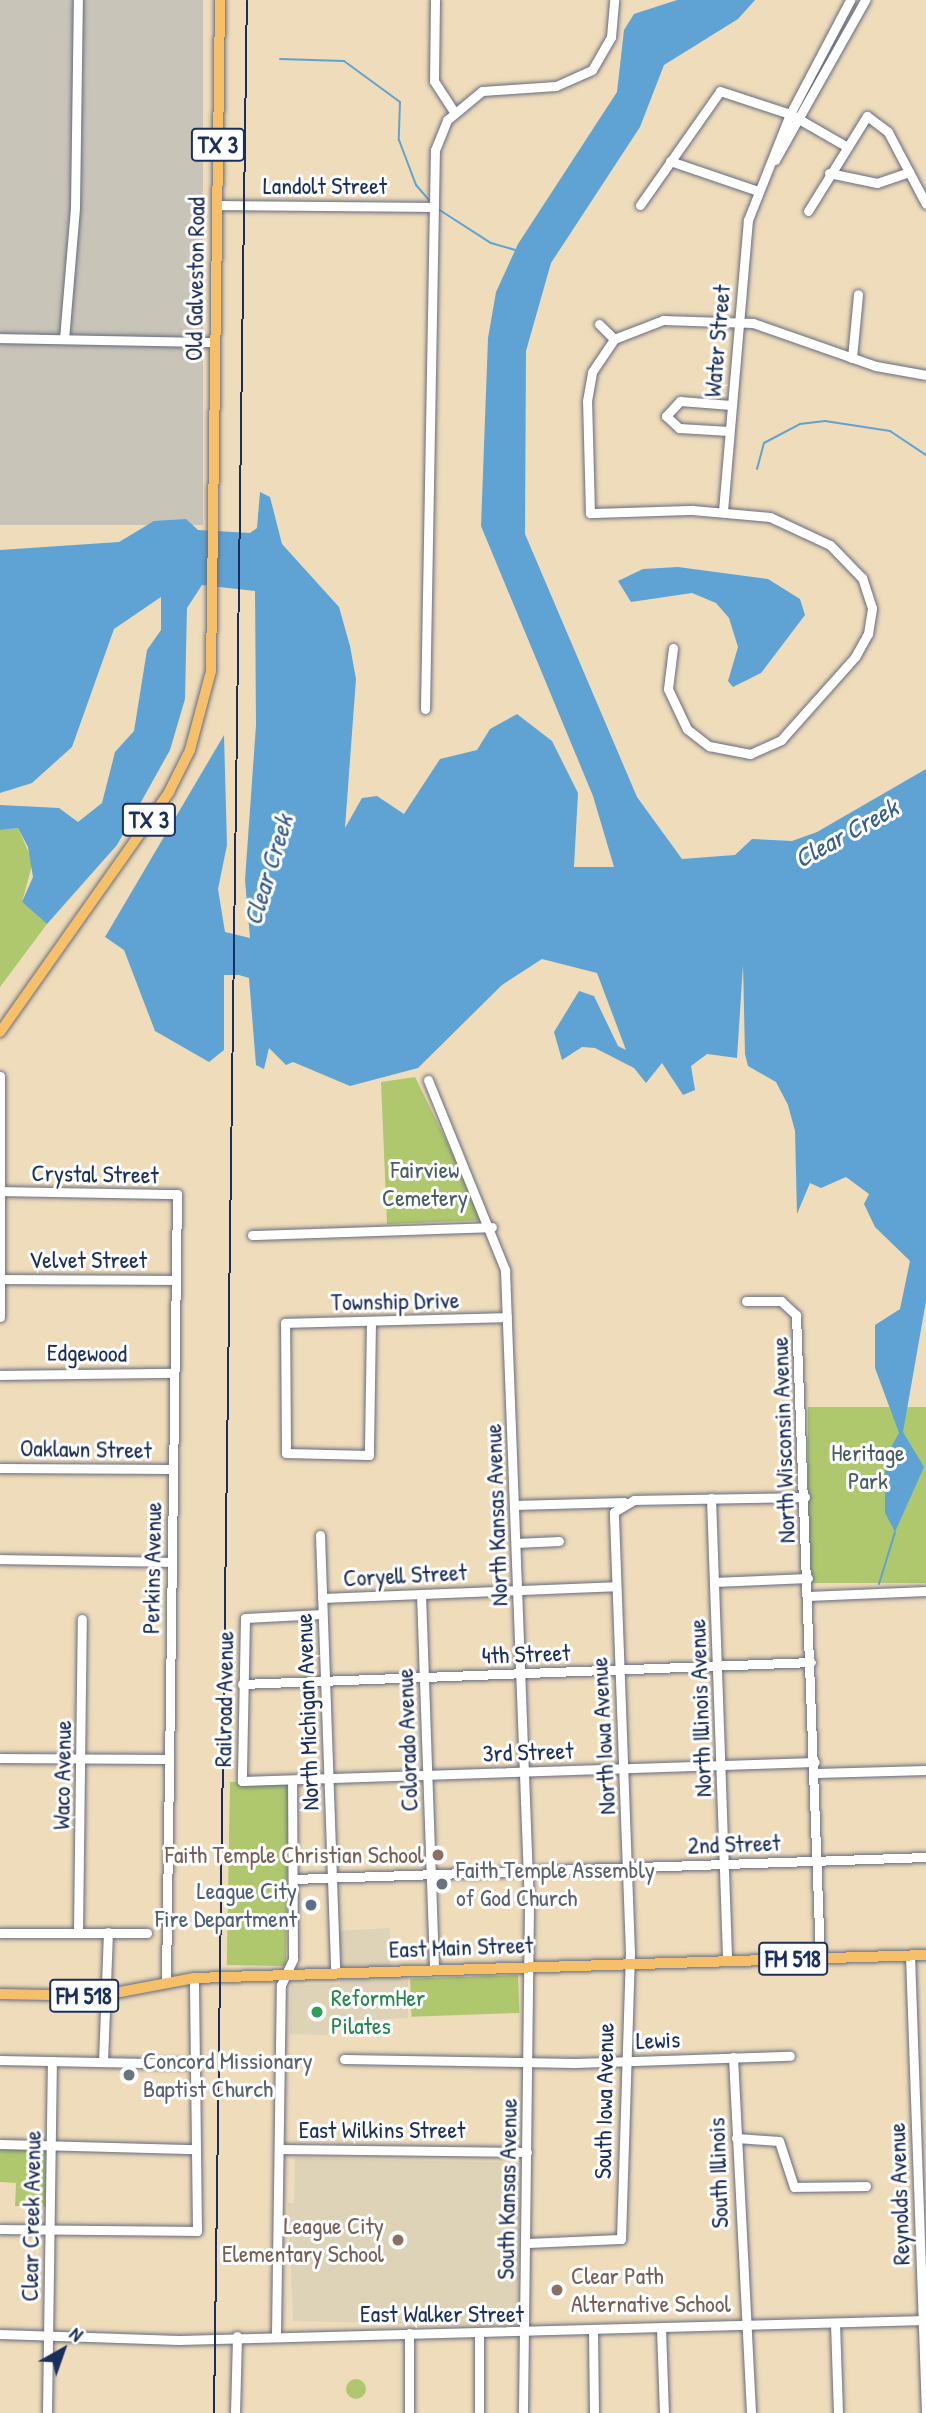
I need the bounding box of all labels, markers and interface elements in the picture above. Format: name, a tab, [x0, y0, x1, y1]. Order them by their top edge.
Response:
road number: TX 3	[190, 126, 246, 164]
street label: Landolt Street	[263, 172, 387, 200]
street label: Old Galveston Road	[179, 197, 211, 361]
street label: Water Street	[698, 284, 736, 398]
water label: Clear Creek	[789, 792, 903, 874]
road number: TX 3	[121, 800, 177, 840]
water label: Clear Creek	[236, 811, 300, 929]
park label: Fairview Cemetery	[382, 1156, 468, 1212]
street label: Crystal Street	[31, 1158, 159, 1190]
street label: Velvet Street	[29, 1246, 147, 1274]
street label: Township Drive	[330, 1285, 460, 1317]
street label: North Wisconsin Avenue	[765, 1336, 801, 1544]
street label: Edgewood	[47, 1338, 127, 1368]
street label: North Kansas Avenue	[478, 1423, 514, 1607]
street label: Oaklawn Street	[20, 1433, 152, 1465]
park label: Heritage Park	[831, 1439, 905, 1495]
street label: Perkins Avenue	[136, 1502, 168, 1634]
street label: Coryell Street	[343, 1557, 467, 1593]
street label: North Michigan Avenue	[289, 1613, 325, 1811]
street label: North Illinois Avenue	[682, 1618, 718, 1798]
street label: Railroad Avenue	[208, 1631, 240, 1767]
street label: 4th Street	[481, 1638, 571, 1670]
street label: North Iowa Avenue	[584, 1656, 622, 1816]
street label: Colorado Avenue	[390, 1668, 424, 1812]
street label: Waco Avenue	[47, 1720, 77, 1830]
street label: 3rd Street	[482, 1736, 574, 1768]
street label: 2nd Street	[687, 1828, 781, 1860]
place label: Faith Temple Christian School	[165, 1841, 424, 1869]
marker: Faith Temple Christian School	[430, 1847, 446, 1863]
place label: Faith Temple Assembly of God Church	[456, 1856, 655, 1912]
marker: Faith Temple Assembly of God Church	[434, 1876, 450, 1892]
place label: League City Fire Department	[155, 1877, 297, 1933]
marker: League City Fire Department	[303, 1897, 319, 1913]
street label: East Main Street	[388, 1930, 534, 1964]
road number: FM 518	[758, 1940, 828, 1978]
road number: FM 518	[49, 1977, 119, 2016]
place label: ReformHer Pilates	[331, 1984, 425, 2040]
marker: ReformHer Pilates	[309, 2004, 325, 2020]
street label: South Iowa Avenue	[588, 2023, 620, 2179]
street label: Lewis	[635, 2025, 681, 2055]
place label: Concord Missionary Baptist Church	[143, 2047, 313, 2103]
marker: Concord Missionary Baptist Church	[121, 2067, 137, 2083]
street label: South Kansas Avenue	[491, 2098, 523, 2280]
street label: East Wilkins Street	[299, 2116, 465, 2144]
street label: South Illinois	[702, 2117, 734, 2229]
street label: Reynolds Avenue	[882, 2122, 916, 2266]
street label: Clear Creek Avenue	[15, 2130, 47, 2302]
place label: League City Elementary School	[222, 2212, 384, 2268]
marker: League City Elementary School	[390, 2232, 406, 2248]
place label: Clear Path Alternative School	[571, 2262, 731, 2318]
marker: Clear Path Alternative School	[549, 2282, 565, 2298]
street label: East Walker Street	[360, 2300, 524, 2328]
north arrow	[28, 2315, 98, 2385]
text: N	[64, 2321, 89, 2347]

